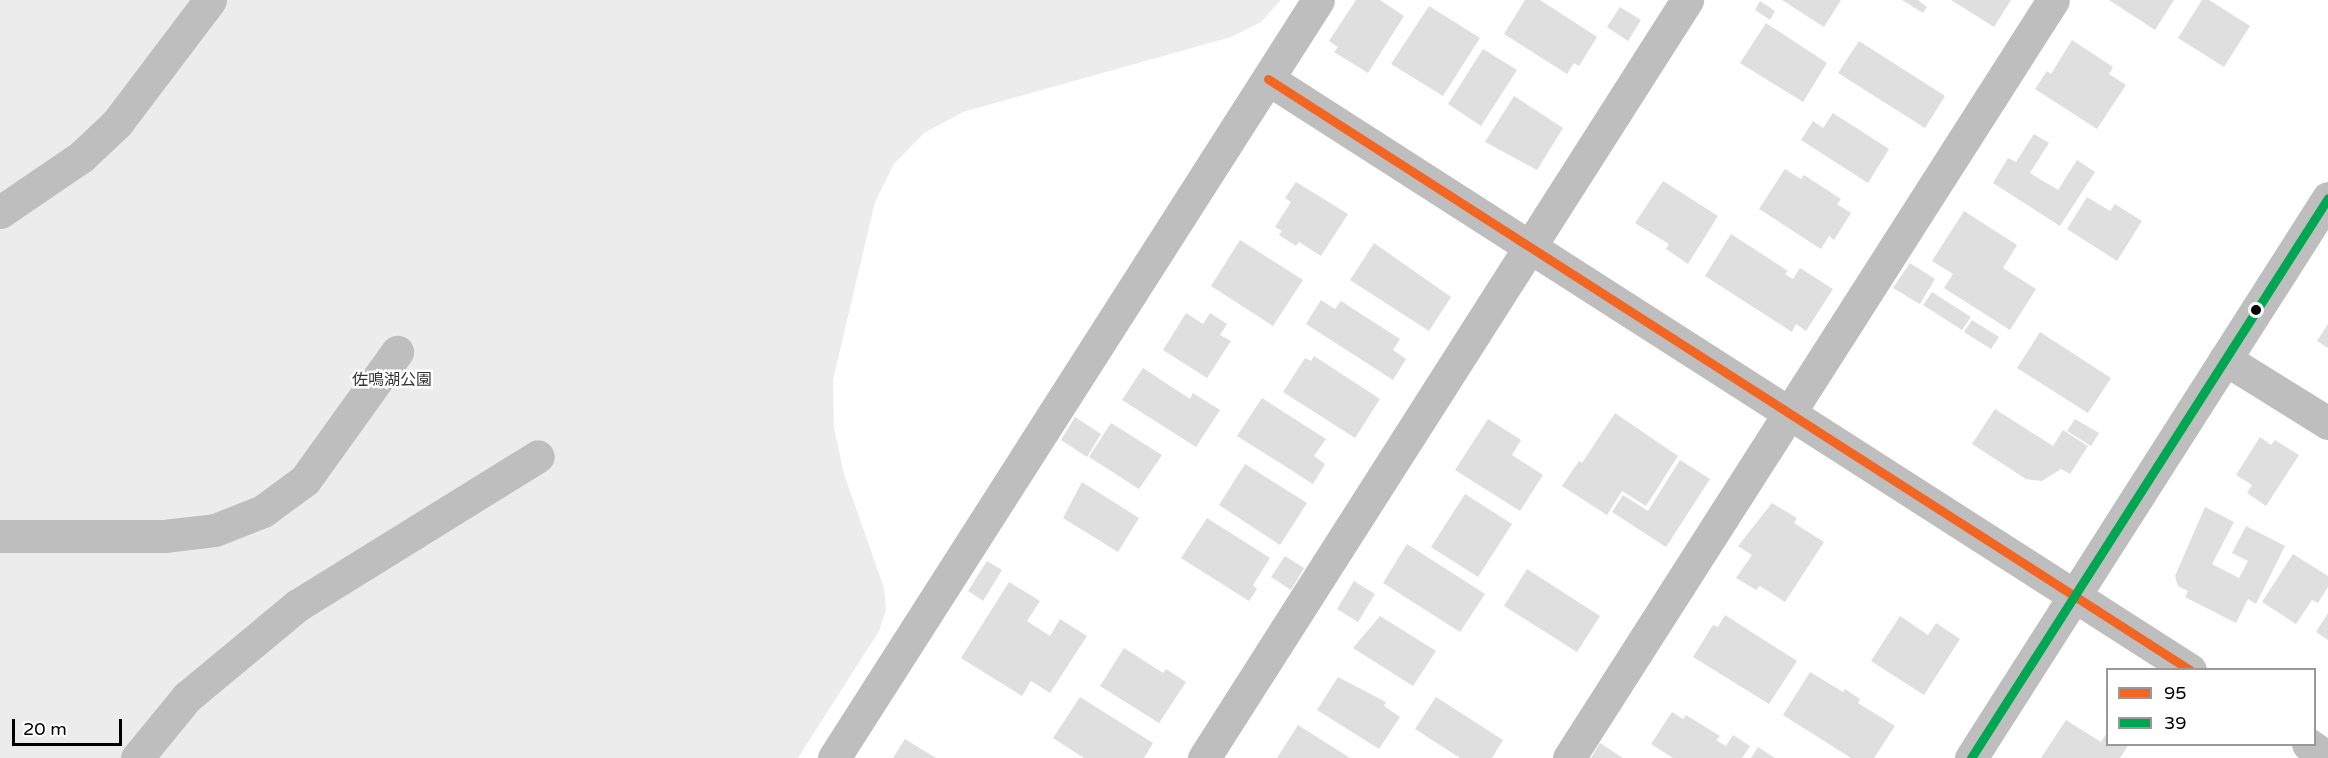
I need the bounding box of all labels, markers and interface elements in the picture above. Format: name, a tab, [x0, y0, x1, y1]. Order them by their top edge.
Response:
unlabelled marker	[2250, 304, 2262, 316]
park label: 佐鳴湖公園	[352, 370, 432, 390]
legend	[2106, 668, 2316, 746]
text: 95	[2164, 682, 2187, 704]
scale bar	[15, 707, 124, 745]
text: 39	[2164, 712, 2187, 734]
text: 20 m	[23, 718, 67, 740]

